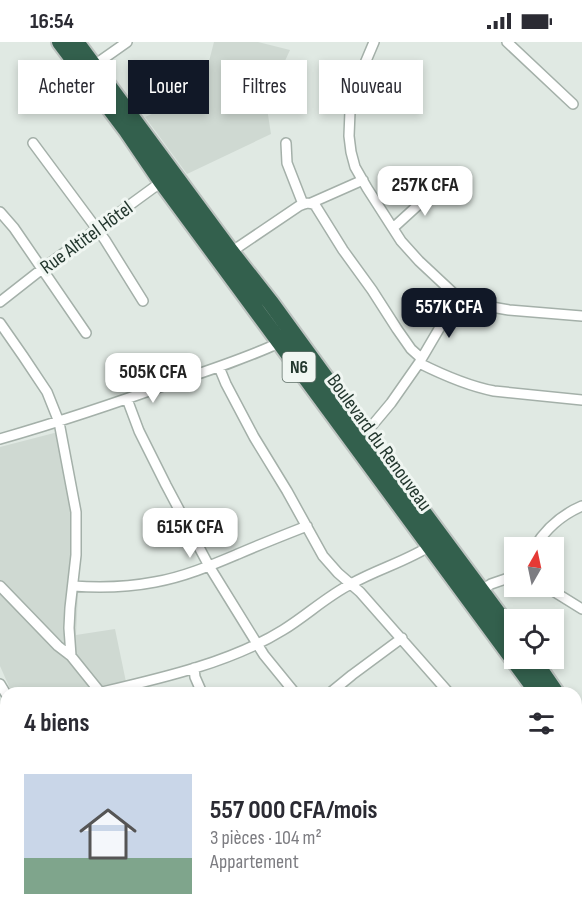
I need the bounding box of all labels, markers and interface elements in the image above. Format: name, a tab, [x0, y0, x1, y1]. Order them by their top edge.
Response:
text: 16:54	[30, 8, 74, 35]
chip: Acheter	[18, 60, 116, 114]
chip: Louer	[128, 60, 209, 114]
chip: Filtres	[221, 60, 307, 114]
chip: Nouveau	[319, 60, 423, 114]
pin: 257K CFA	[363, 166, 487, 217]
text: 257K CFA	[392, 173, 458, 197]
street label: Rue Altitel Hôtel	[36, 196, 137, 279]
pin: 557K CFA	[387, 288, 511, 339]
text: 557K CFA	[416, 295, 482, 319]
road number: N6	[282, 352, 316, 382]
pin: 505K CFA	[91, 353, 215, 404]
text: 505K CFA	[119, 360, 187, 384]
street label: Boulevard du Renouveau	[322, 370, 437, 516]
pin: 615K CFA	[128, 508, 252, 559]
text: 615K CFA	[157, 515, 223, 539]
north arrow	[504, 537, 564, 597]
map controls	[504, 537, 564, 669]
button: locate	[504, 609, 564, 669]
icon: filters	[525, 707, 558, 740]
text: 4 biens	[24, 708, 89, 739]
text: 557 000 CFA/mois	[210, 795, 378, 826]
icon: home	[72, 798, 144, 870]
text: 3 pièces · 104 m²	[210, 826, 322, 850]
text: Appartement	[210, 850, 299, 874]

